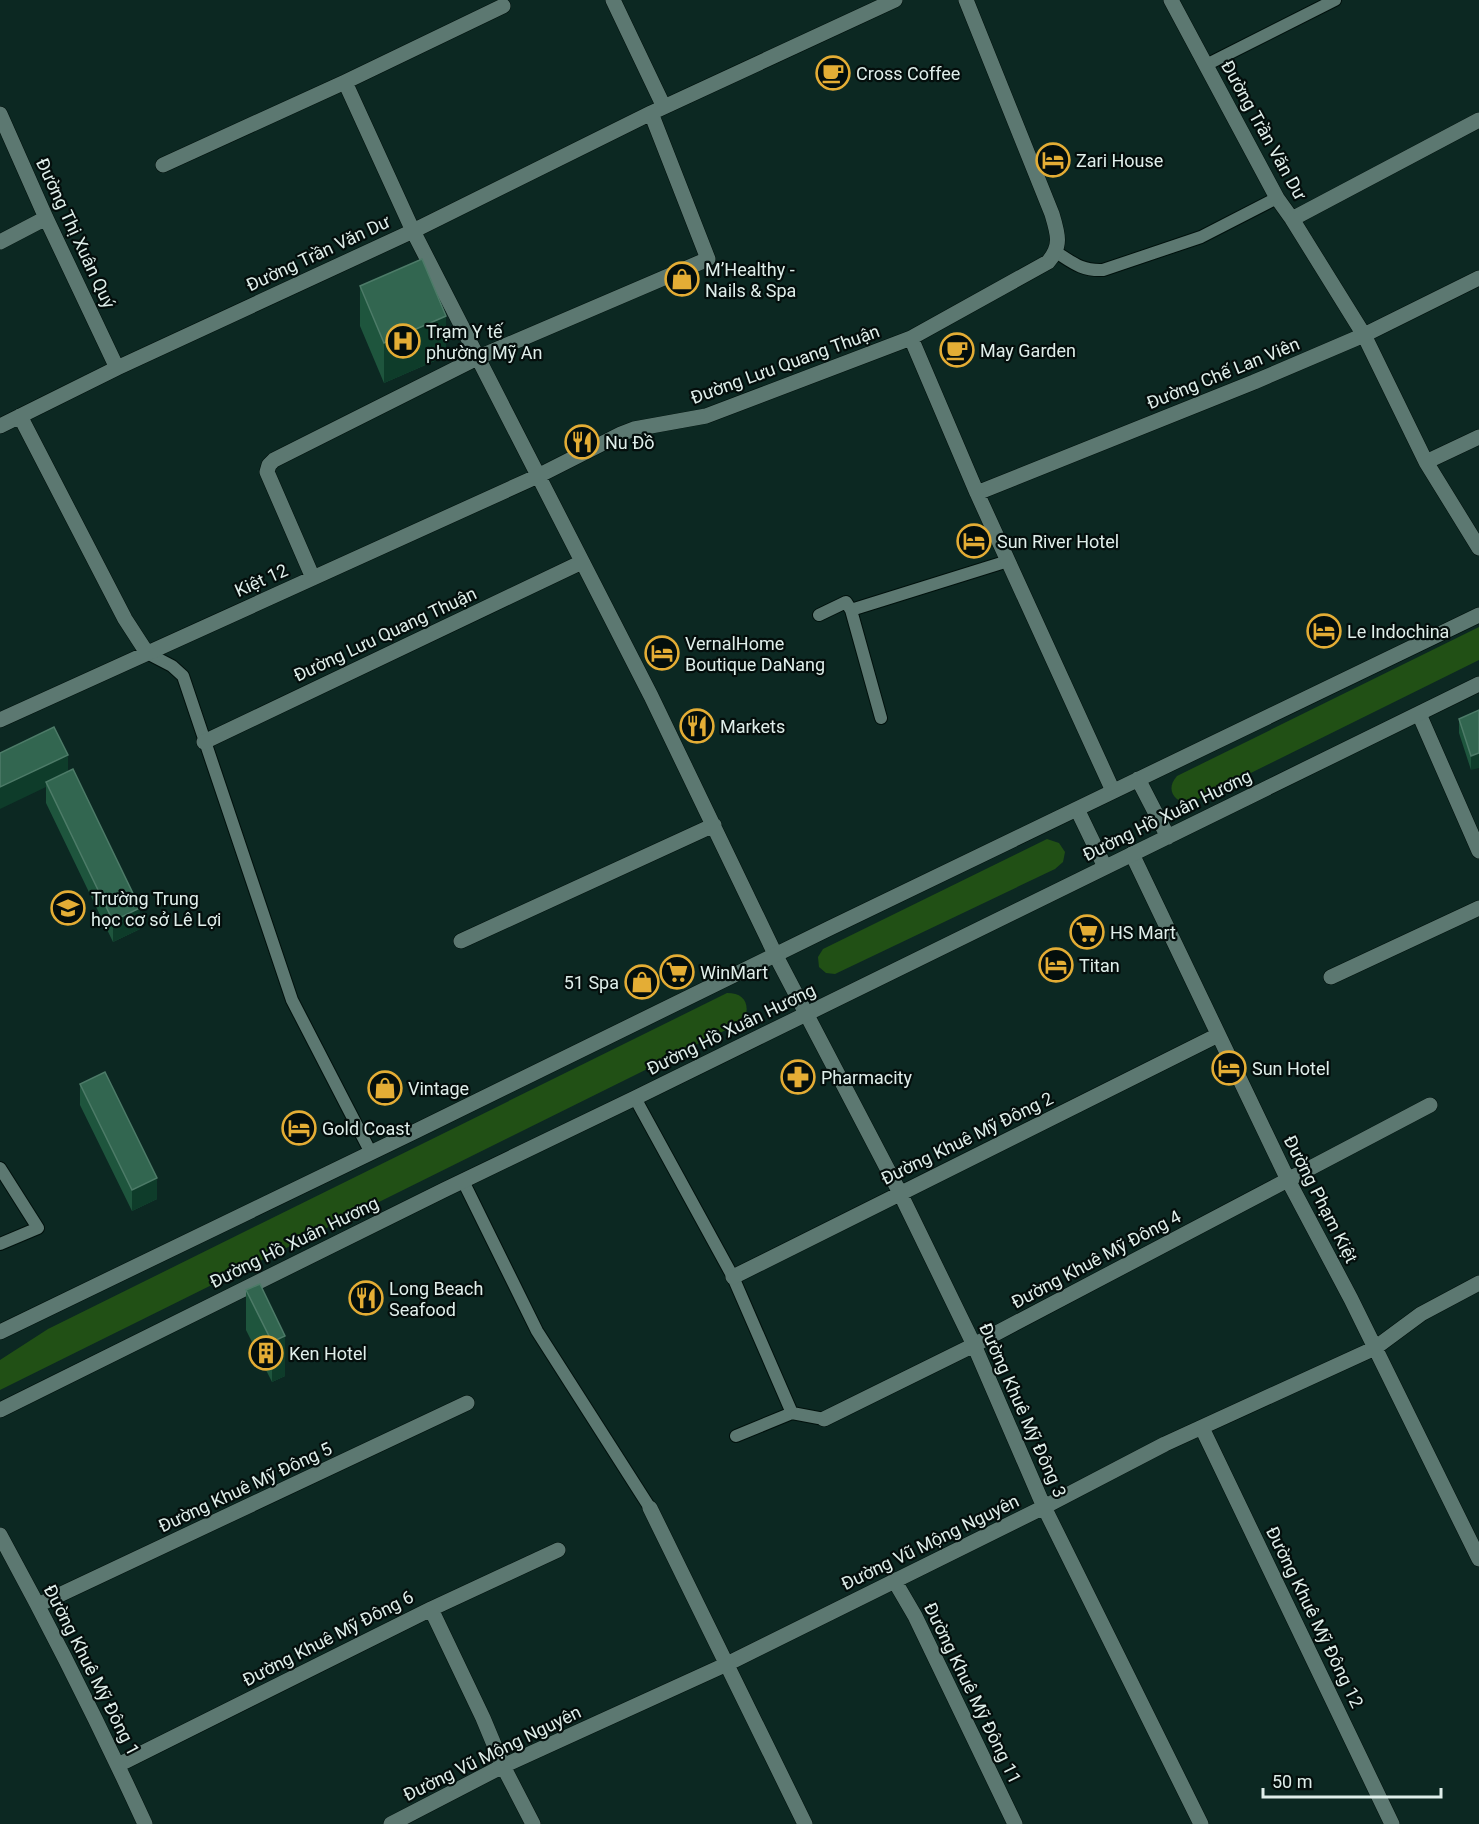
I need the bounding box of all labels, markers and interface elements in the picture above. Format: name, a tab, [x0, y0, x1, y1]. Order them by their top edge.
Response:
cafe icon: Cross Coffee	[815, 55, 851, 91]
street label: Đường Trần Văn Dư	[1217, 57, 1311, 204]
place label: Cross Coffee	[856, 63, 960, 84]
hotel icon: Zari House	[1035, 142, 1071, 178]
place label: Zari House	[1076, 150, 1163, 171]
street label: Đường Thị Xuân Quý	[32, 155, 120, 312]
street label: Đường Trần Văn Dư	[243, 210, 394, 295]
place label: M’Healthy - Nails & Spa	[705, 259, 796, 301]
shop icon: M’Healthy - Nails & Spa	[664, 261, 700, 297]
street label: Đường Lưu Quang Thuận	[688, 320, 882, 408]
place label: Trạm Y tế phường Mỹ An	[426, 321, 542, 363]
hospital icon: Trạm Y tế phường Mỹ An	[385, 323, 421, 359]
cafe icon: May Garden	[939, 332, 975, 368]
street label: Đường Chế Lan Viên	[1144, 333, 1302, 413]
place label: May Garden	[980, 340, 1076, 361]
restaurant icon: Nu Đồ	[564, 424, 600, 460]
place label: Nu Đồ	[605, 432, 655, 453]
hotel icon: Sun River Hotel	[956, 523, 992, 559]
place label: Sun River Hotel	[997, 531, 1119, 552]
street label: Kiệt 12	[231, 559, 291, 601]
street label: Đường Lưu Quang Thuận	[290, 582, 480, 686]
hotel icon: Le Indochina	[1306, 613, 1342, 649]
place label: Le Indochina	[1347, 621, 1449, 642]
place label: VernalHome Boutique DaNang	[685, 633, 825, 675]
hotel icon: VernalHome Boutique DaNang	[644, 635, 680, 671]
restaurant icon: Markets	[679, 708, 715, 744]
place label: Markets	[720, 716, 785, 737]
street label: Đường Hồ Xuân Hương	[1079, 765, 1255, 865]
place label: Trường Trung học cơ sở Lê Lợi	[91, 888, 221, 930]
school or university icon: Trường Trung học cơ sở Lê Lợi	[50, 890, 86, 926]
supermarket icon: HS Mart	[1069, 914, 1105, 950]
place label: HS Mart	[1110, 922, 1176, 943]
hotel icon: Titan	[1038, 947, 1074, 983]
supermarket icon: WinMart	[659, 954, 695, 990]
place label: Titan	[1079, 955, 1120, 976]
place label: WinMart	[700, 962, 768, 983]
shop icon: 51 Spa	[624, 964, 660, 1000]
place label: 51 Spa	[564, 972, 619, 993]
street label: Đường Hồ Xuân Hương	[643, 979, 819, 1079]
hotel icon: Sun Hotel	[1211, 1050, 1247, 1086]
place label: Sun Hotel	[1252, 1058, 1330, 1079]
pharmacy icon: Pharmacity	[780, 1059, 816, 1095]
place label: Pharmacity	[821, 1067, 912, 1088]
shop icon: Vintage	[367, 1070, 403, 1106]
place label: Vintage	[408, 1078, 469, 1099]
street label: Đường Khuê Mỹ Đông 2	[878, 1087, 1056, 1189]
hotel icon: Gold Coast	[281, 1110, 317, 1146]
place label: Gold Coast	[322, 1118, 411, 1139]
street label: Đường Phạm Kiệt	[1280, 1132, 1362, 1266]
street label: Đường Hồ Xuân Hương	[206, 1192, 382, 1292]
street label: Đường Khuê Mỹ Đông 4	[1008, 1205, 1184, 1313]
place label: Long Beach Seafood	[389, 1278, 483, 1320]
restaurant icon: Long Beach Seafood	[348, 1280, 384, 1316]
street label: Đường Khuê Mỹ Đông 3	[975, 1319, 1071, 1501]
building icon: Ken Hotel	[248, 1335, 284, 1371]
place label: Ken Hotel	[289, 1343, 367, 1364]
street label: Đường Khuê Mỹ Đông 5	[155, 1438, 335, 1536]
street label: Đường Vũ Mộng Nguyên	[838, 1490, 1022, 1594]
street label: Đường Khuê Mỹ Đông 12	[1262, 1523, 1368, 1711]
street label: Đường Khuê Mỹ Đông 1	[40, 1581, 144, 1759]
street label: Đường Khuê Mỹ Đông 6	[239, 1586, 417, 1690]
street label: Đường Khuê Mỹ Đông 11	[920, 1599, 1026, 1787]
street label: Đường Vũ Mộng Nguyên	[400, 1701, 584, 1805]
scale bar	[1263, 1761, 1442, 1799]
text: 50 m	[1272, 1771, 1312, 1792]

